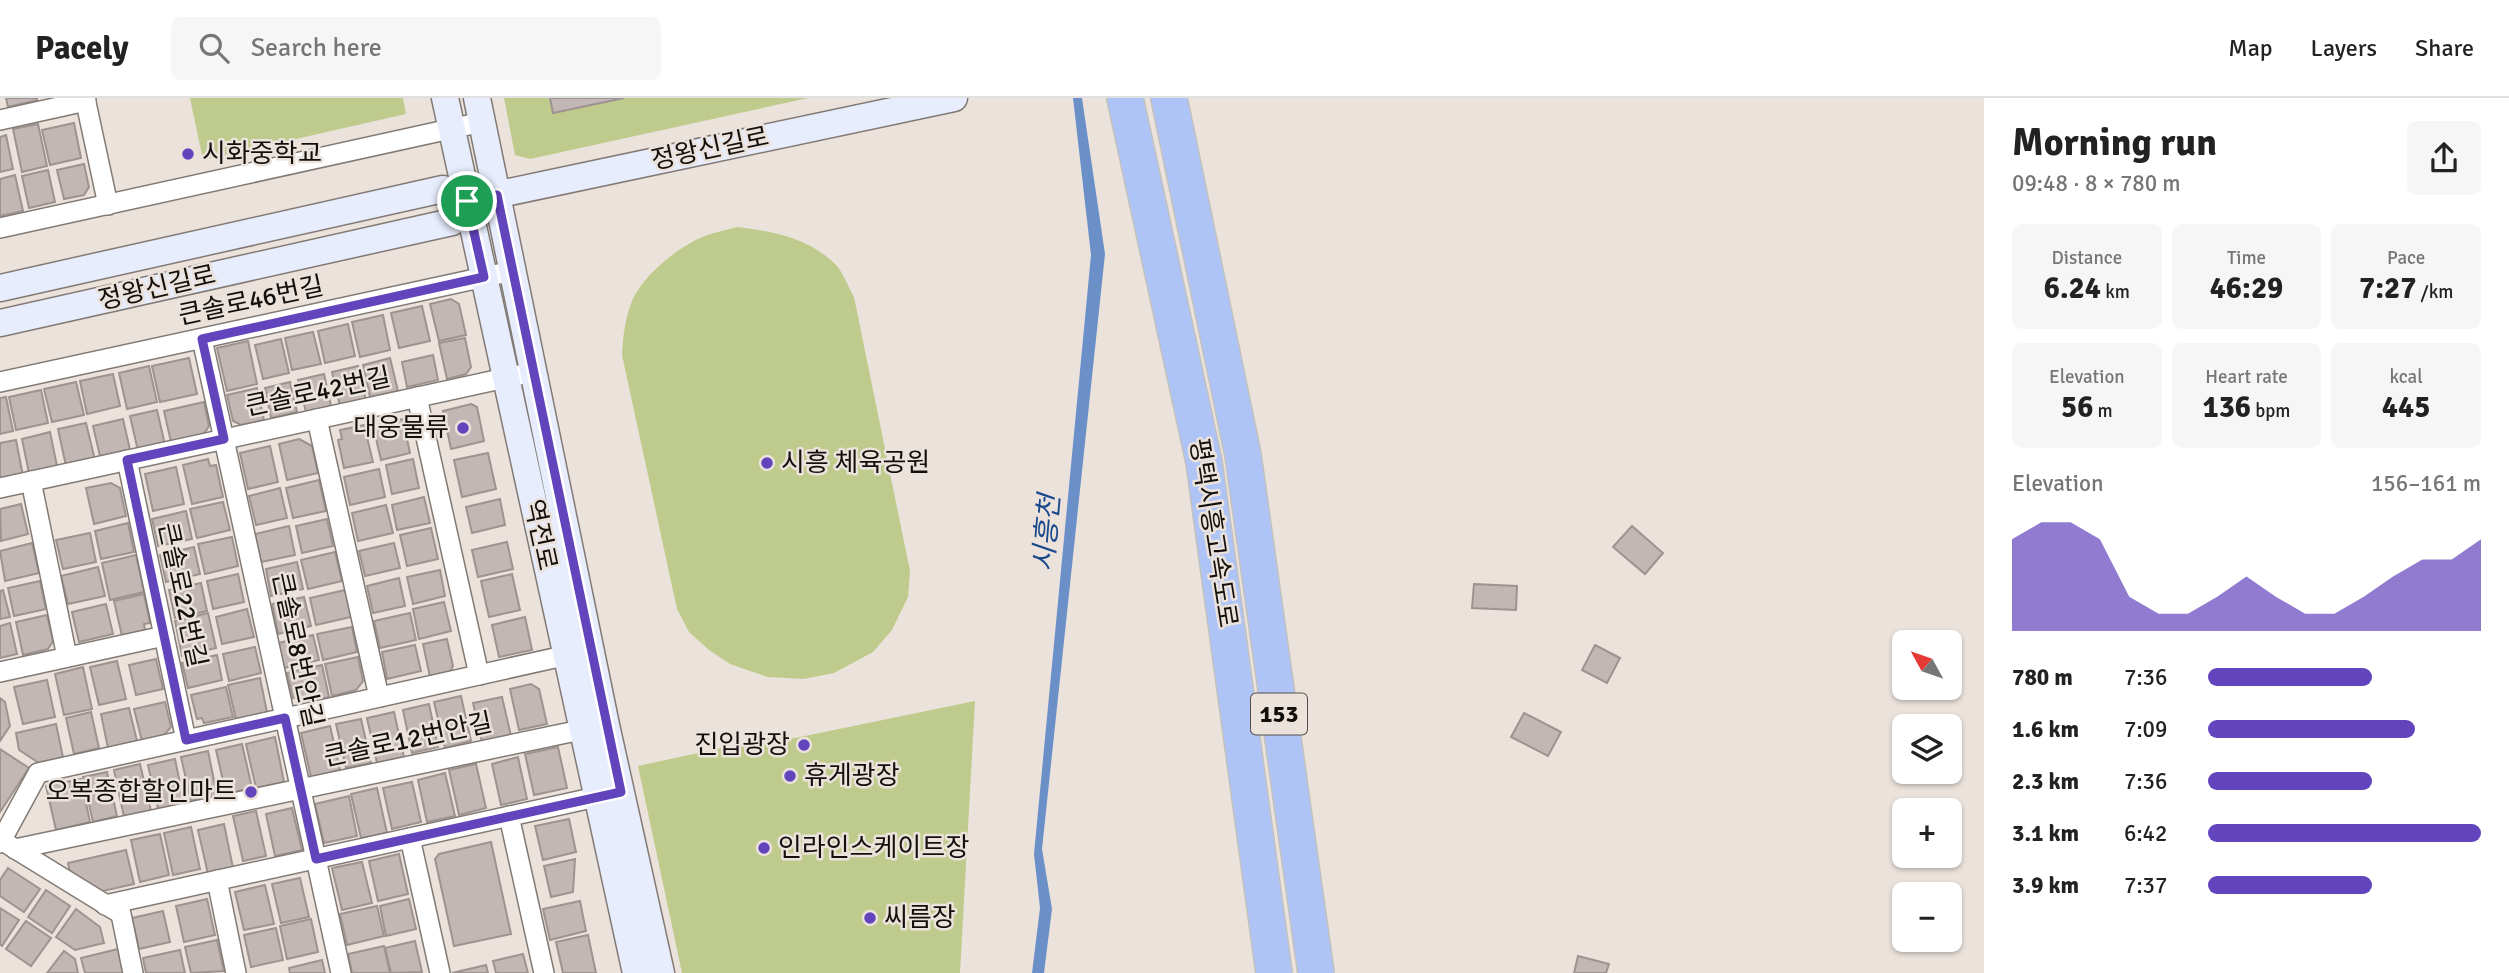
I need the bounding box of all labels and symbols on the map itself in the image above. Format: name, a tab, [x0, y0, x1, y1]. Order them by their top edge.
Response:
street label: 정왕신길로	[648, 121, 772, 177]
place label: 시화중학교	[202, 138, 322, 170]
marker: 시화중학교	[180, 146, 196, 162]
pin	[437, 171, 497, 231]
street label: 정왕신길로	[95, 259, 219, 317]
street label: 큰솔로46번길	[175, 270, 327, 332]
street label: 큰솔로42번길	[242, 361, 394, 423]
place label: 대웅물류	[353, 412, 449, 444]
marker: 대웅물류	[455, 420, 471, 436]
street label: 평택시흥고속도로	[1182, 436, 1244, 630]
place label: 시흥 체육공원	[781, 447, 930, 479]
marker: 시흥 체육공원	[759, 455, 775, 471]
water label: 시흥천	[1027, 490, 1068, 573]
street label: 역전로	[517, 497, 563, 573]
street label: 큰솔로22번길	[151, 519, 213, 671]
street label: 큰솔로8번안길	[265, 570, 329, 730]
north arrow	[1892, 630, 1962, 700]
road number: 153	[1251, 694, 1307, 734]
street label: 큰솔로12번안길	[321, 707, 495, 773]
place label: 진입광장	[694, 729, 790, 761]
marker: 진입광장	[796, 737, 812, 753]
place label: 휴게광장	[804, 760, 900, 792]
marker: 휴게광장	[782, 768, 798, 784]
place label: 오복종합할인마트	[46, 776, 237, 808]
marker: 오복종합할인마트	[243, 784, 259, 800]
place label: 인라인스케이트장	[778, 832, 969, 864]
marker: 인라인스케이트장	[756, 840, 772, 856]
place label: 씨름장	[884, 902, 956, 934]
marker: 씨름장	[862, 910, 878, 926]

